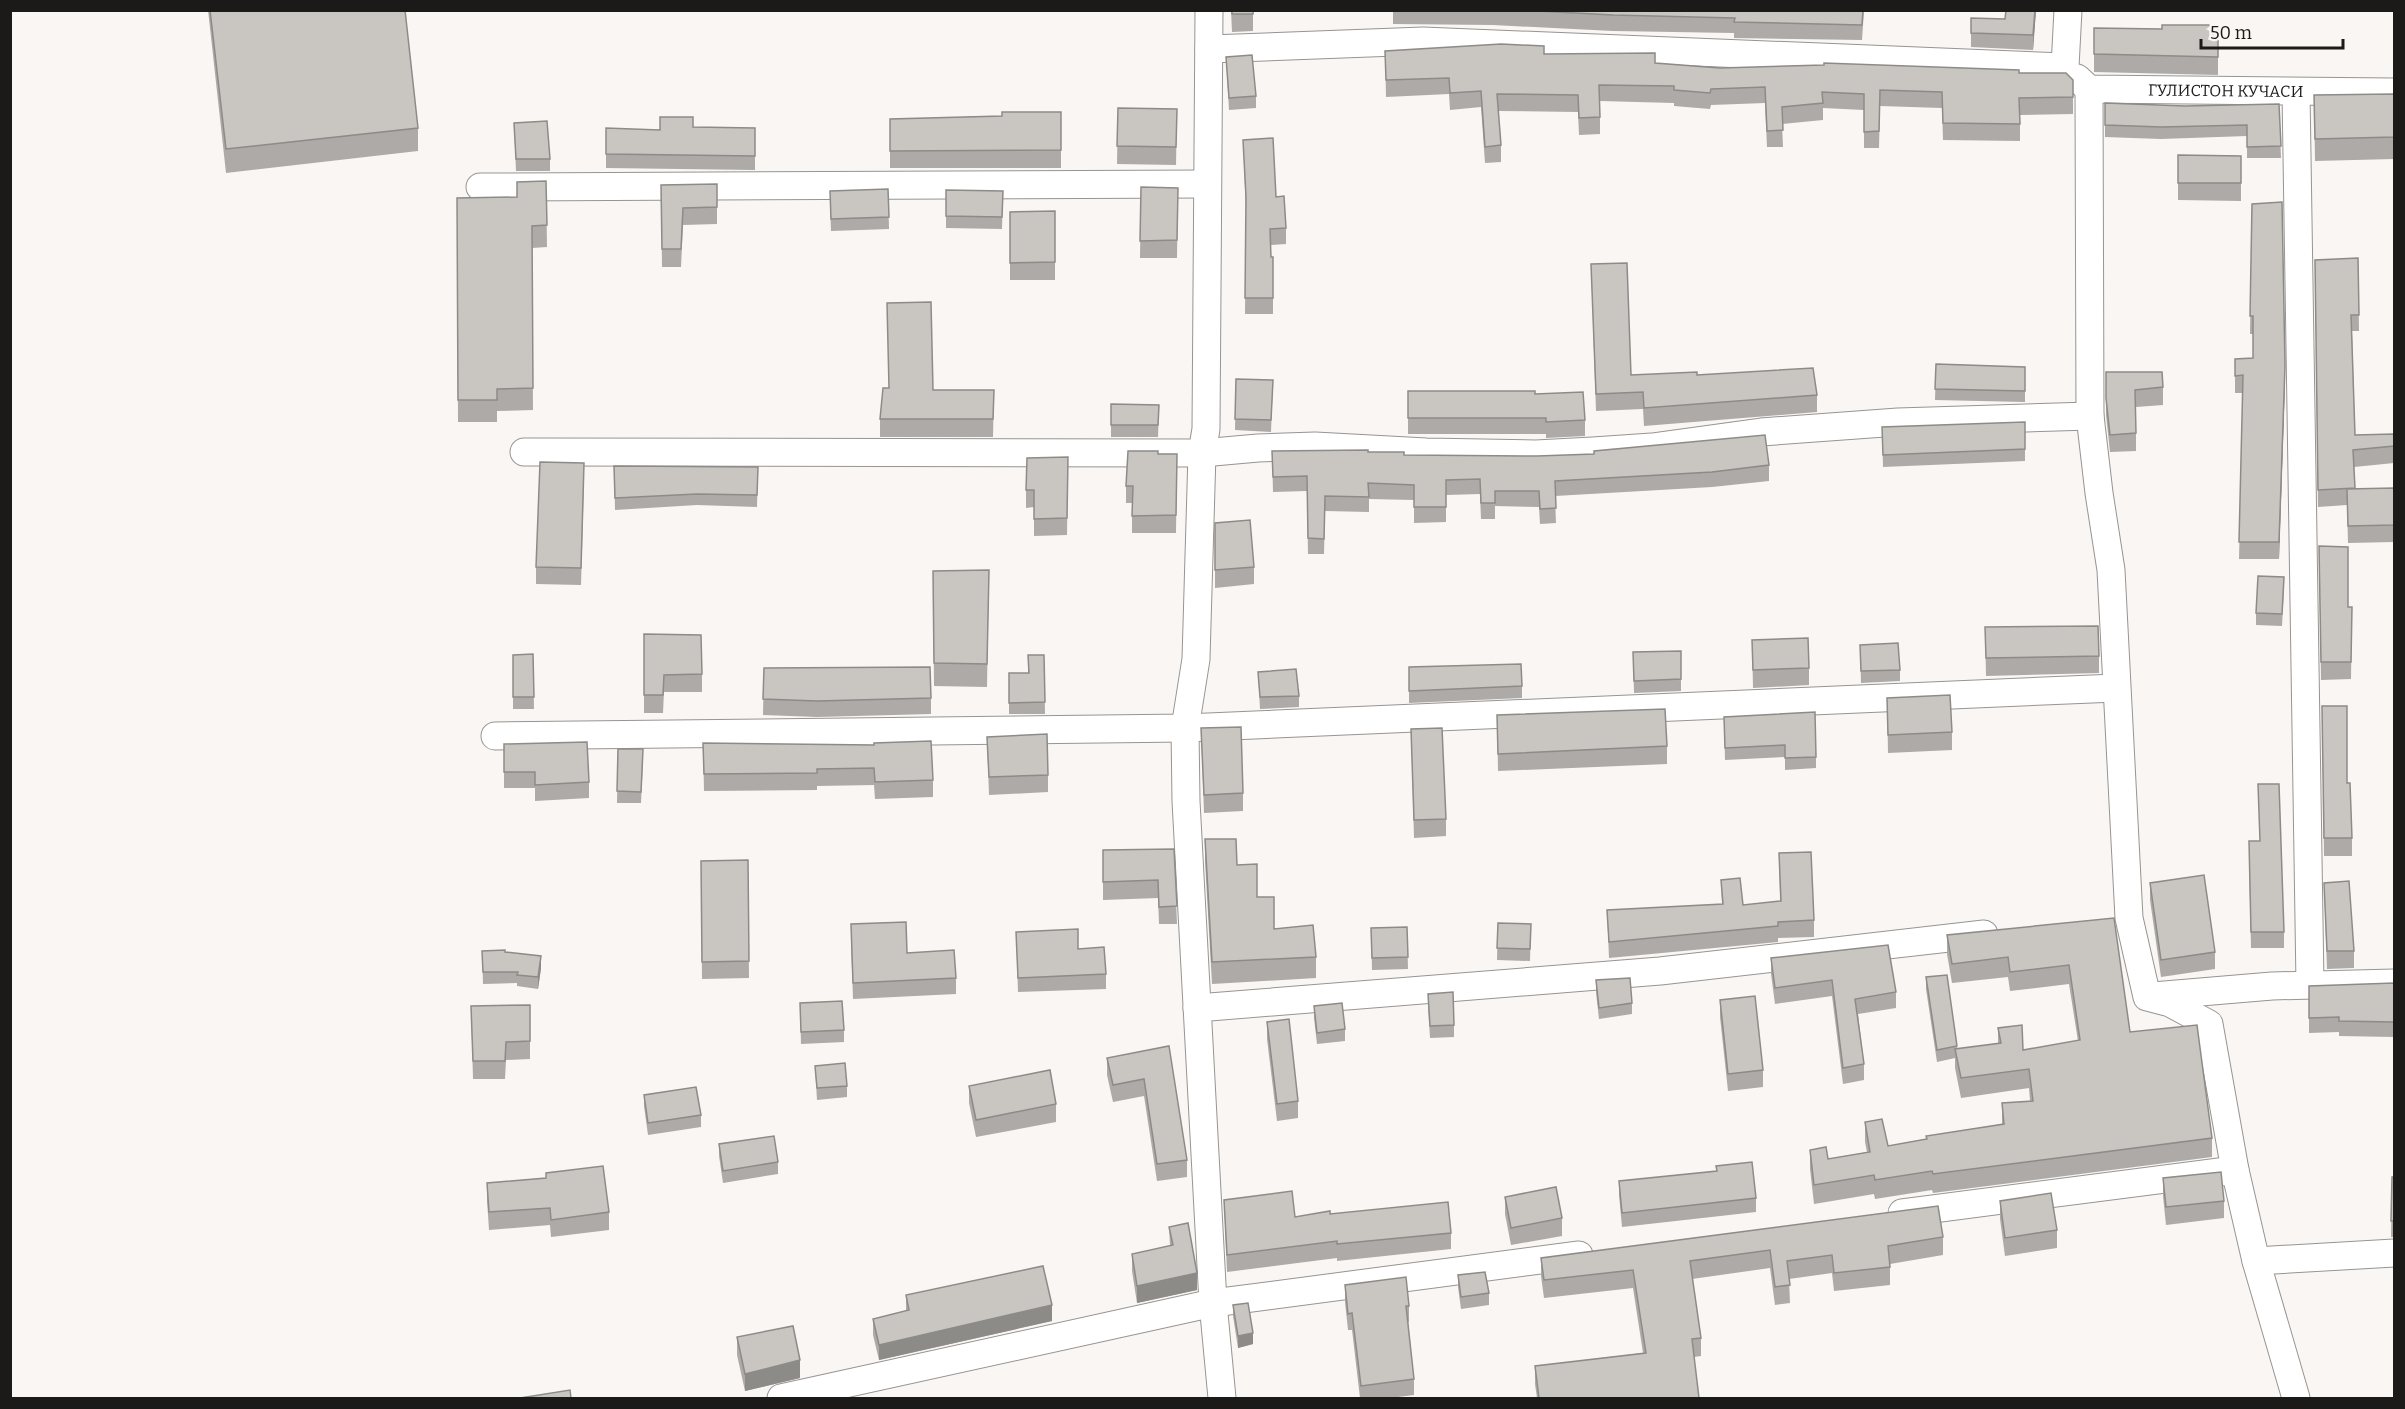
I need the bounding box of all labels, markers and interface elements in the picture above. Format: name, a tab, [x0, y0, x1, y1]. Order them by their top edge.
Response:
scale bar	[2201, 12, 2344, 50]
text: 50 m	[2210, 22, 2252, 44]
street label: ГУЛИСТОН КУЧАСИ	[2148, 80, 2304, 101]

